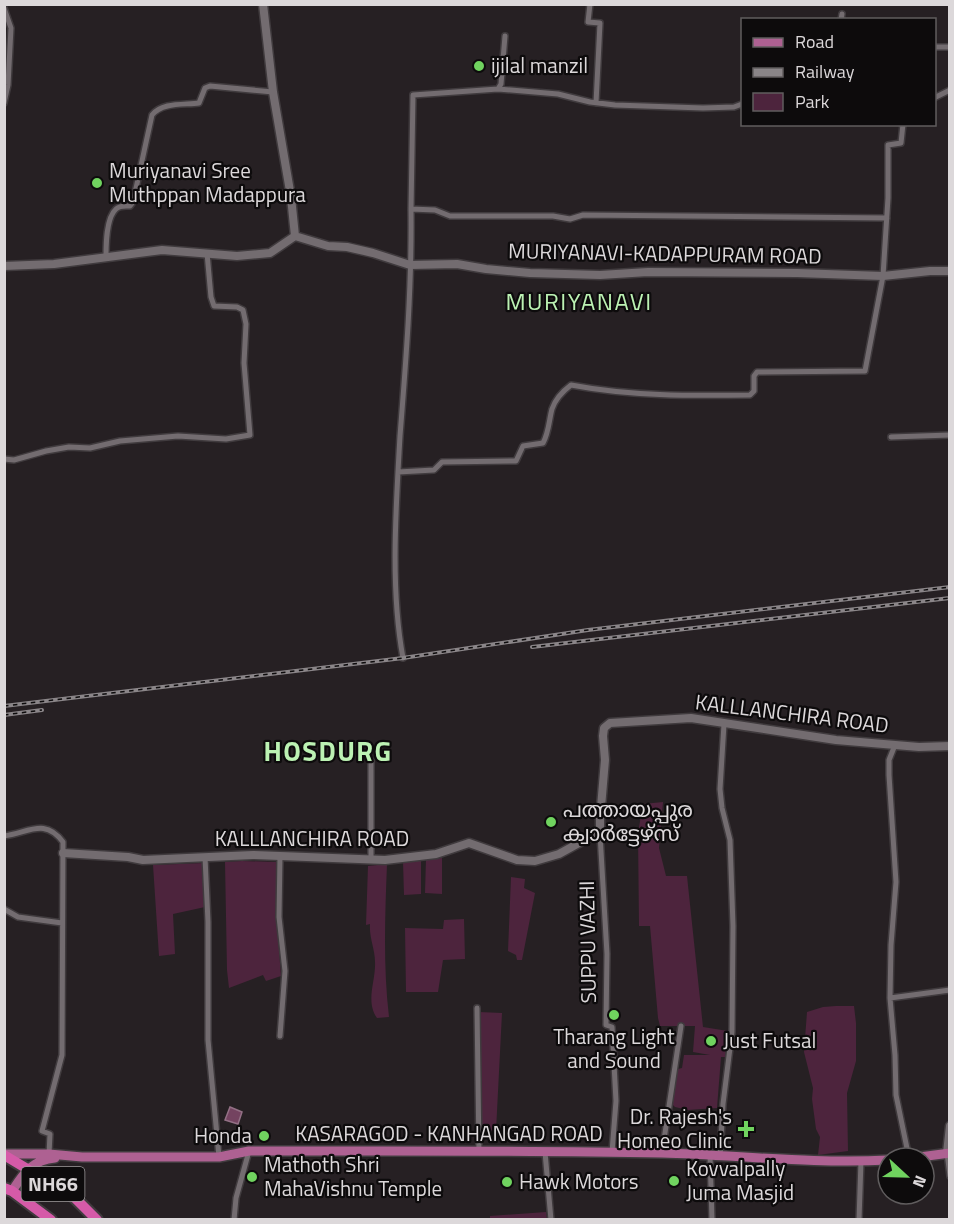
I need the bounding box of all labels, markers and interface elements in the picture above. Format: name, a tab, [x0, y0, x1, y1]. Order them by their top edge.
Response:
legend	[741, 18, 936, 126]
text: Road	[795, 28, 834, 55]
place label: ijilal manzil	[491, 49, 588, 81]
text: Railway	[795, 58, 855, 85]
marker: ijilal manzil	[472, 59, 486, 73]
text: Park	[795, 88, 830, 115]
place label: Muriyanavi Sree Muthppan Madappura	[109, 154, 306, 210]
marker: Muriyanavi Sree Muthppan Madappura	[90, 176, 104, 190]
street label: MURIYANAVI-KADAPPURAM ROAD	[508, 234, 822, 272]
district label: MURIYANAVI	[505, 283, 653, 319]
street label: KALLLANCHIRA ROAD	[694, 685, 891, 741]
district label: HOSDURG	[263, 730, 393, 771]
place label: പത്തായപ്പുര ക്വാർട്ടേഴ്സ്	[563, 793, 693, 849]
marker: പത്തായപ്പുര ക്വാർട്ടേഴ്സ്	[544, 815, 558, 829]
street label: KALLLANCHIRA ROAD	[215, 822, 409, 854]
street label: SUPPU VAZHI	[570, 880, 604, 1004]
marker: Tharang Light and Sound	[607, 1008, 621, 1022]
place label: Tharang Light and Sound	[553, 1020, 675, 1076]
place label: Just Futsal	[723, 1024, 816, 1056]
marker: Just Futsal	[704, 1034, 718, 1048]
place label: Dr. Rajesh's Homeo Clinic	[617, 1100, 732, 1156]
street label: KASARAGOD - KANHANGAD ROAD	[295, 1117, 603, 1149]
place label: Honda	[194, 1119, 252, 1151]
marker: Dr. Rajesh's Homeo Clinic	[737, 1120, 755, 1138]
marker: Honda	[257, 1129, 271, 1143]
north arrow	[876, 1146, 936, 1206]
place label: Mathoth Shri MahaVishnu Temple	[264, 1148, 442, 1204]
place label: Kovvalpally Juma Masjid	[686, 1152, 794, 1208]
place label: Hawk Motors	[519, 1165, 638, 1197]
road number: NH66	[22, 1167, 84, 1201]
marker: Mathoth Shri MahaVishnu Temple	[245, 1170, 259, 1184]
text: N	[907, 1172, 933, 1191]
marker: Kovvalpally Juma Masjid	[667, 1174, 681, 1188]
marker: Hawk Motors	[500, 1175, 514, 1189]

